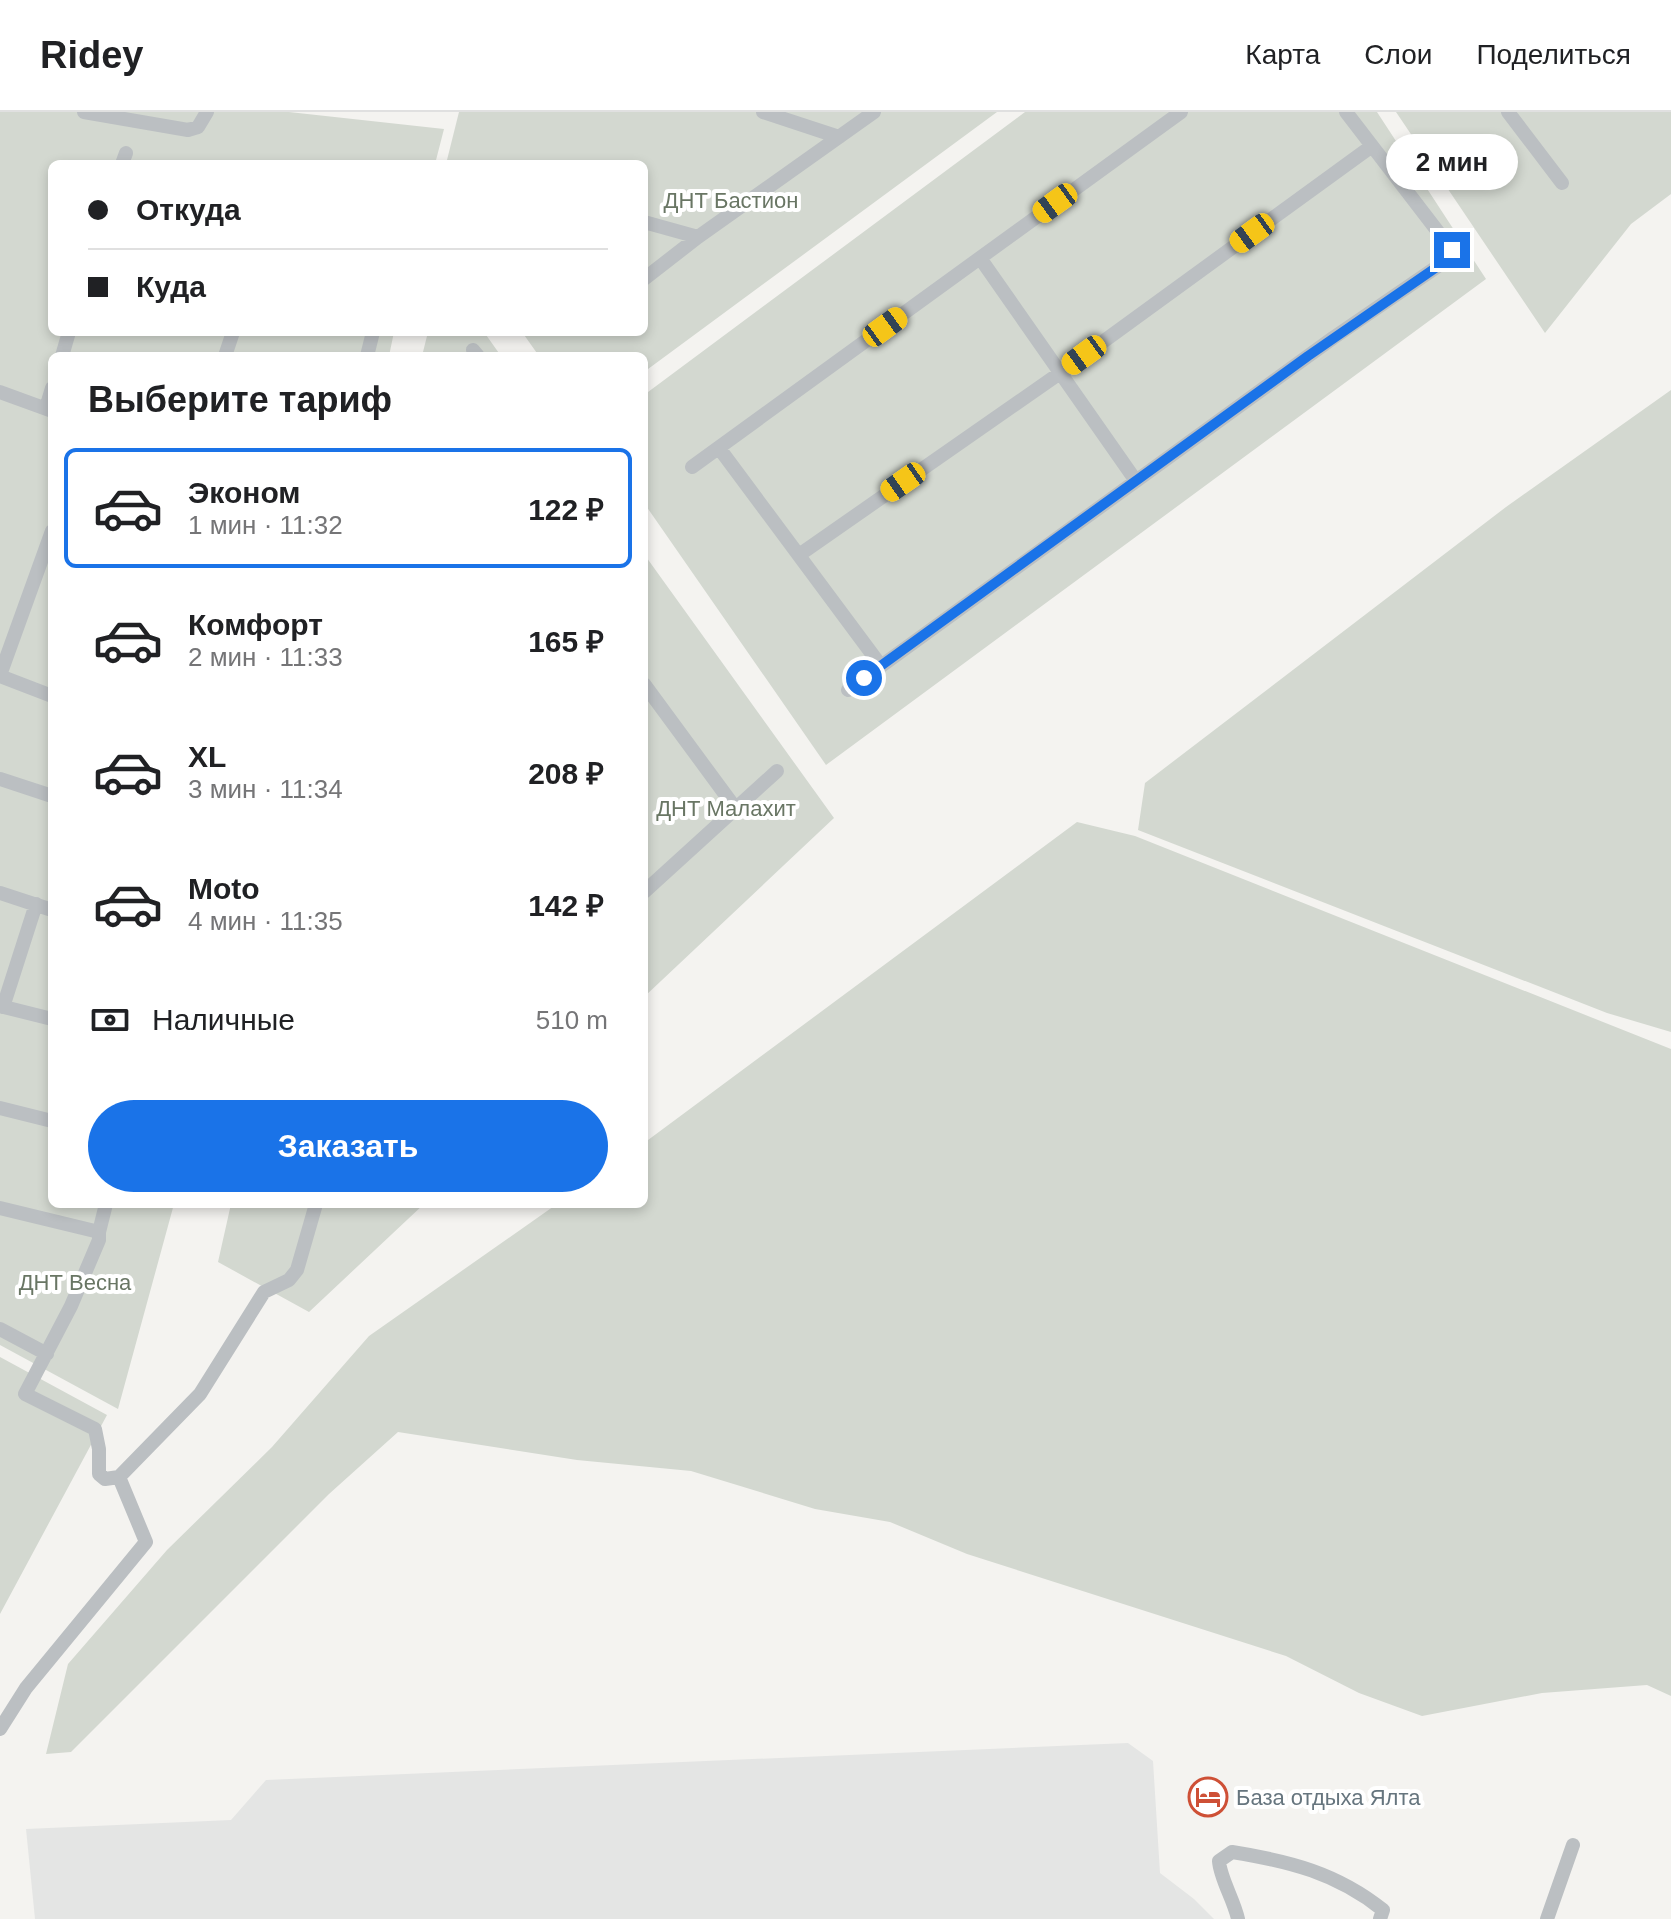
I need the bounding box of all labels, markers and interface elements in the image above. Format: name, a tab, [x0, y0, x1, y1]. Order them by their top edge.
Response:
text: Ridey	[40, 34, 143, 76]
text: Карта	[1245, 39, 1320, 70]
text: Слои	[1364, 39, 1432, 70]
text: Поделиться	[1476, 39, 1631, 70]
callout: 2 мин	[1386, 134, 1518, 190]
text: 2 мин	[1416, 147, 1488, 177]
car	[1029, 179, 1081, 227]
park label: ДНТ Бастион	[664, 188, 798, 213]
text: Откуда	[136, 193, 241, 226]
car	[1226, 209, 1278, 257]
route end	[1434, 232, 1470, 268]
text: Куда	[136, 270, 206, 303]
car	[859, 303, 911, 351]
car	[1058, 331, 1110, 379]
text: Выберите тариф	[88, 379, 392, 420]
car	[876, 458, 930, 506]
icon: car	[92, 472, 164, 544]
text: Эконом	[188, 476, 301, 509]
text: 122 ₽	[528, 493, 604, 526]
text: 1 мин · 11:32	[188, 510, 343, 540]
icon: car	[92, 604, 164, 676]
text: Комфорт	[188, 608, 323, 641]
text: 165 ₽	[528, 625, 604, 658]
text: 2 мин · 11:33	[188, 642, 343, 672]
route start	[846, 660, 882, 696]
icon: car	[92, 736, 164, 808]
text: XL	[188, 740, 226, 773]
text: 208 ₽	[528, 757, 604, 790]
text: 3 мин · 11:34	[188, 774, 343, 804]
park label: ДНТ Малахит	[656, 796, 796, 821]
icon: car	[92, 868, 164, 940]
text: Moto	[188, 872, 260, 905]
text: 142 ₽	[528, 889, 604, 922]
text: 4 мин · 11:35	[188, 906, 343, 936]
icon: cash	[88, 998, 132, 1042]
text: Наличные	[152, 1003, 295, 1036]
text: 510 m	[536, 1005, 608, 1035]
button: Заказать	[88, 1100, 608, 1192]
park label: ДНТ Весна	[19, 1270, 132, 1295]
hotel icon: База отдыха Ялта	[1187, 1776, 1229, 1818]
place label: База отдыха Ялта	[1236, 1785, 1421, 1810]

